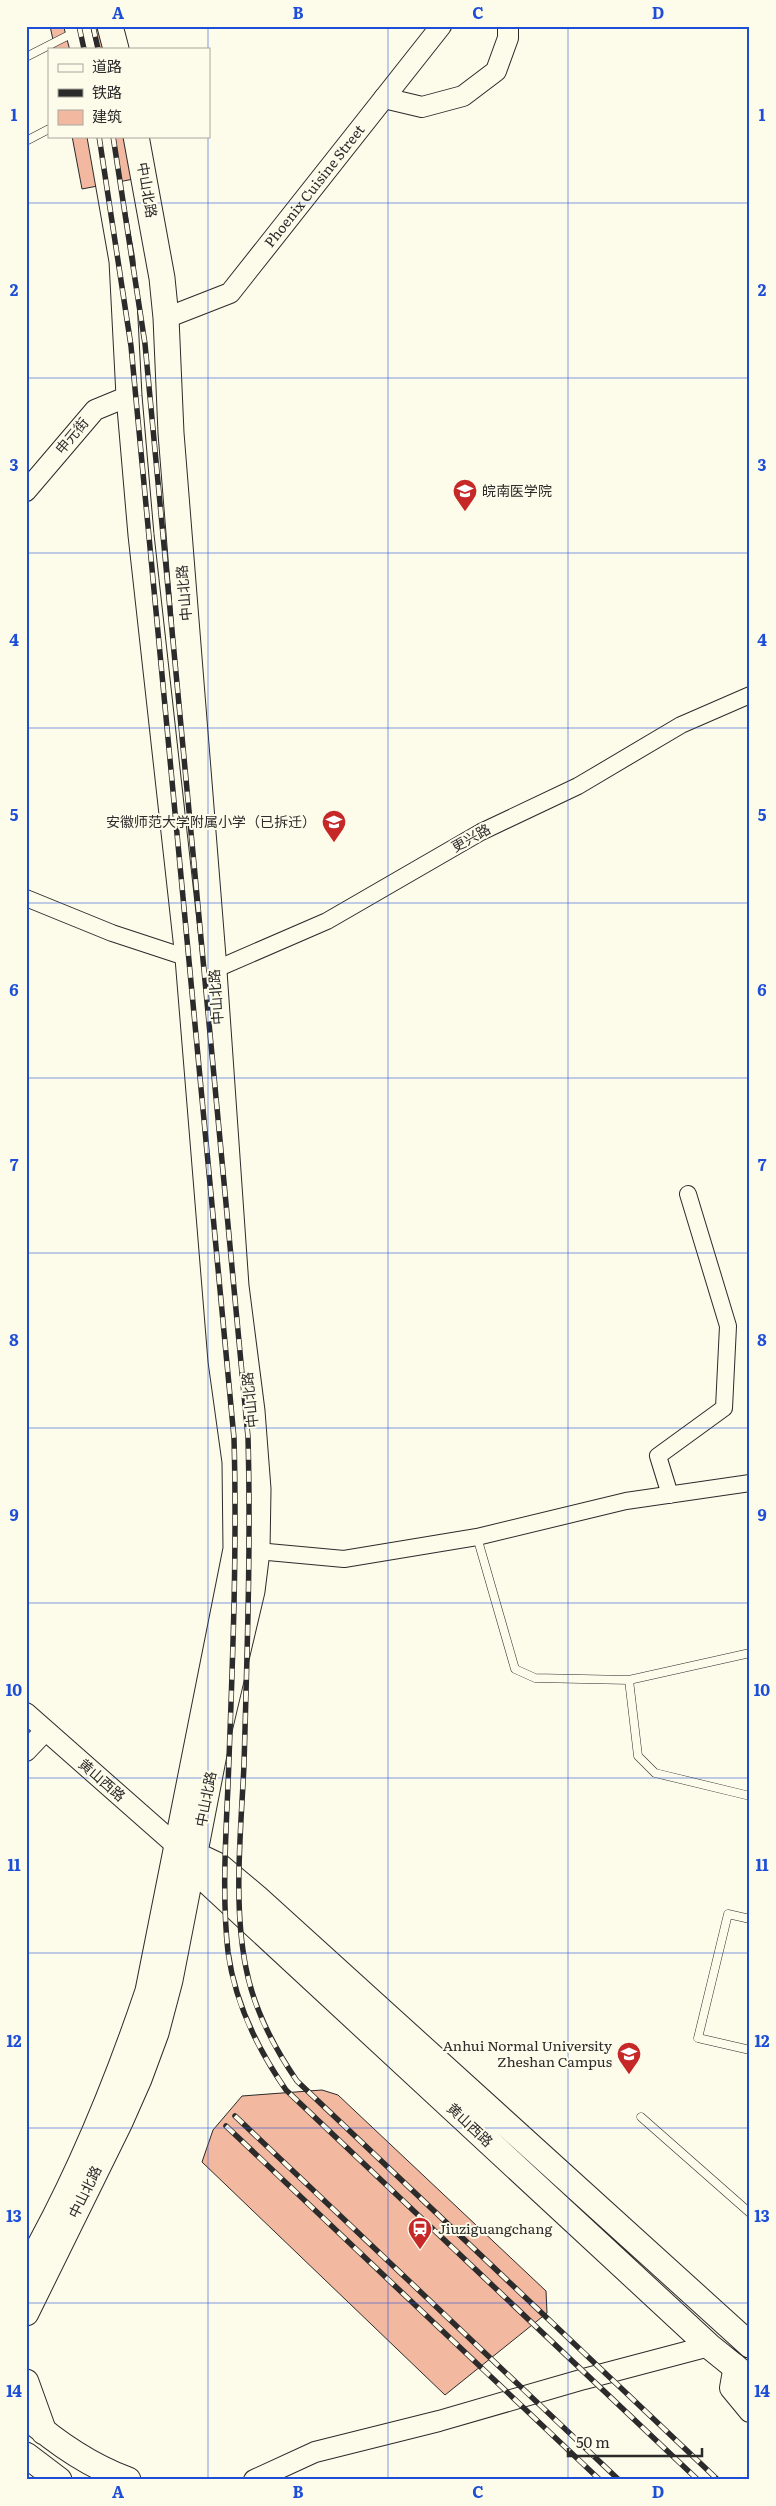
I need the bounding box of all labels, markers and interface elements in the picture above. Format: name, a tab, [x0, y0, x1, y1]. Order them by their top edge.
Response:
text: A	[112, 0, 124, 24]
text: B	[292, 0, 304, 24]
text: C	[472, 0, 484, 24]
text: D	[652, 0, 664, 24]
legend	[48, 48, 210, 138]
text: 道路	[92, 54, 122, 77]
text: 铁路	[92, 80, 122, 103]
text: 1	[11, 102, 18, 126]
text: 1	[759, 102, 766, 126]
text: 建筑	[92, 104, 122, 127]
street label: Phoenix Cuisine Street	[259, 120, 369, 251]
street label: 中山北路	[133, 161, 163, 219]
text: 2	[10, 277, 19, 301]
text: 2	[758, 277, 767, 301]
street label: 申元街	[50, 413, 92, 458]
text: 3	[10, 452, 19, 476]
text: 3	[758, 452, 767, 476]
school or university icon: 皖南医学院	[452, 478, 478, 512]
place label: 皖南医学院	[482, 480, 552, 500]
street label: 中山北路	[171, 564, 195, 622]
text: 4	[9, 627, 19, 651]
text: 4	[757, 627, 767, 651]
text: 5	[10, 802, 19, 826]
text: 5	[758, 802, 767, 826]
school or university icon: 安徽师范大学附属小学（已拆迁）	[321, 809, 347, 843]
place label: 安徽师范大学附属小学（已拆迁）	[106, 811, 316, 831]
street label: 更兴路	[447, 818, 494, 856]
street label: 中山北路	[203, 968, 227, 1026]
text: 6	[9, 977, 19, 1001]
text: 6	[757, 977, 767, 1001]
text: 7	[10, 1152, 19, 1176]
text: 7	[758, 1152, 767, 1176]
text: 8	[9, 1327, 19, 1351]
text: 8	[757, 1327, 767, 1351]
street label: 中山北路	[236, 1371, 262, 1429]
text: 9	[9, 1502, 19, 1526]
text: 9	[757, 1502, 767, 1526]
text: 10	[6, 1677, 22, 1701]
text: 10	[754, 1677, 770, 1701]
street label: 黄山西路	[75, 1753, 130, 1805]
street label: 中山北路	[190, 1769, 220, 1828]
text: 11	[7, 1852, 21, 1876]
text: 11	[755, 1852, 769, 1876]
text: 12	[6, 2028, 22, 2052]
text: 12	[754, 2028, 770, 2052]
place label: Anhui Normal University Zheshan Campus	[443, 2035, 613, 2071]
school or university icon: Anhui Normal University Zheshan Campus	[616, 2041, 642, 2075]
street label: 黄山西路	[443, 2098, 498, 2151]
street label: 中山北路	[63, 2162, 105, 2221]
text: 13	[6, 2203, 22, 2227]
text: 13	[754, 2203, 770, 2227]
station icon: Jiuziguangchang	[407, 2216, 433, 2250]
place label: Jiuziguangchang	[438, 2218, 552, 2238]
text: 14	[6, 2378, 22, 2402]
text: 14	[754, 2378, 770, 2402]
scale bar	[568, 2426, 702, 2458]
text: 50 m	[576, 2430, 610, 2453]
text: A	[112, 2479, 124, 2503]
text: B	[292, 2479, 304, 2503]
text: C	[472, 2479, 484, 2503]
text: D	[652, 2479, 664, 2503]

